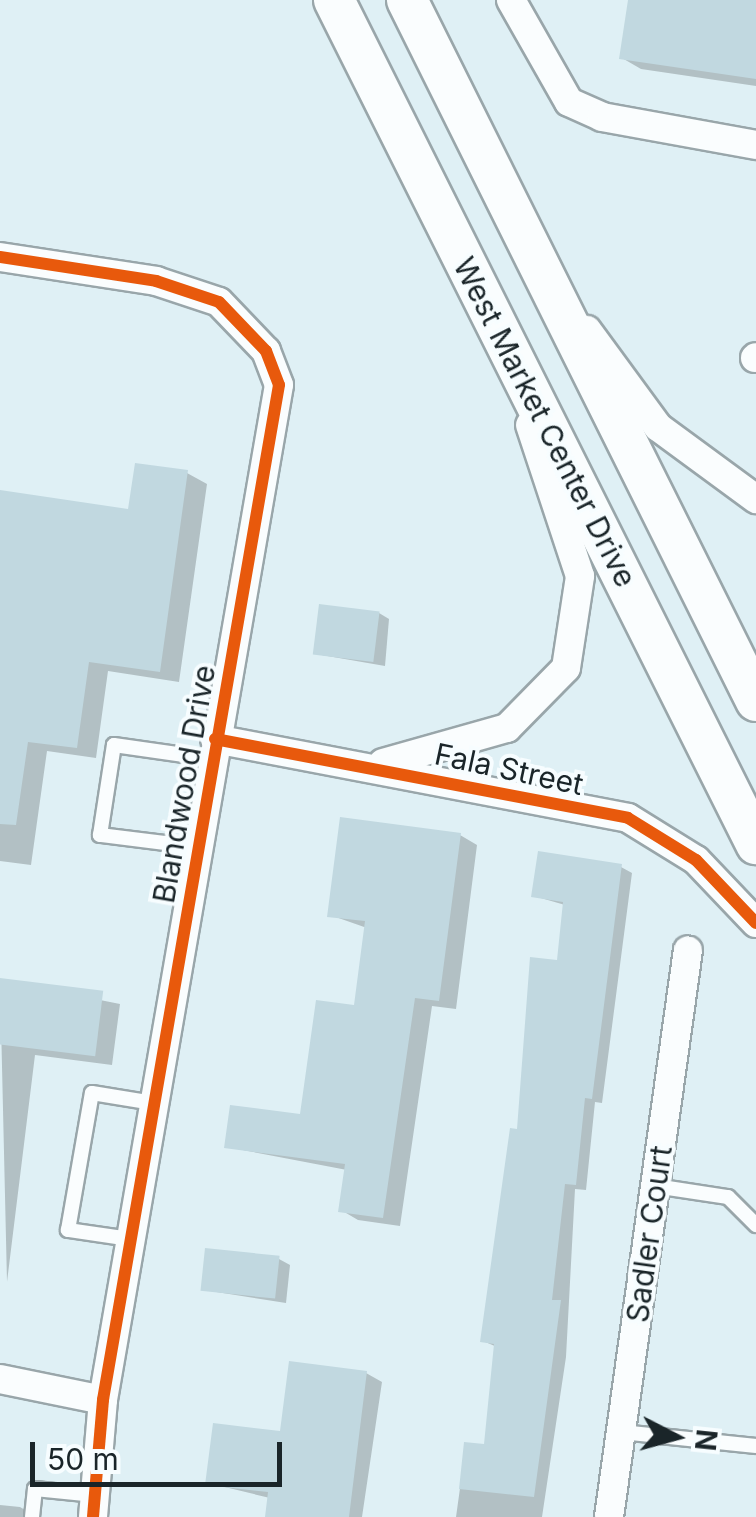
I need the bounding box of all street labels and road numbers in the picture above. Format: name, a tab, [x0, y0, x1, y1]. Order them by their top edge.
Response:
street label: West Market Center Drive	[446, 251, 644, 593]
street label: Blandwood Drive	[145, 662, 223, 906]
street label: Fala Street	[431, 736, 587, 802]
street label: Sadler Court	[619, 1143, 679, 1325]

